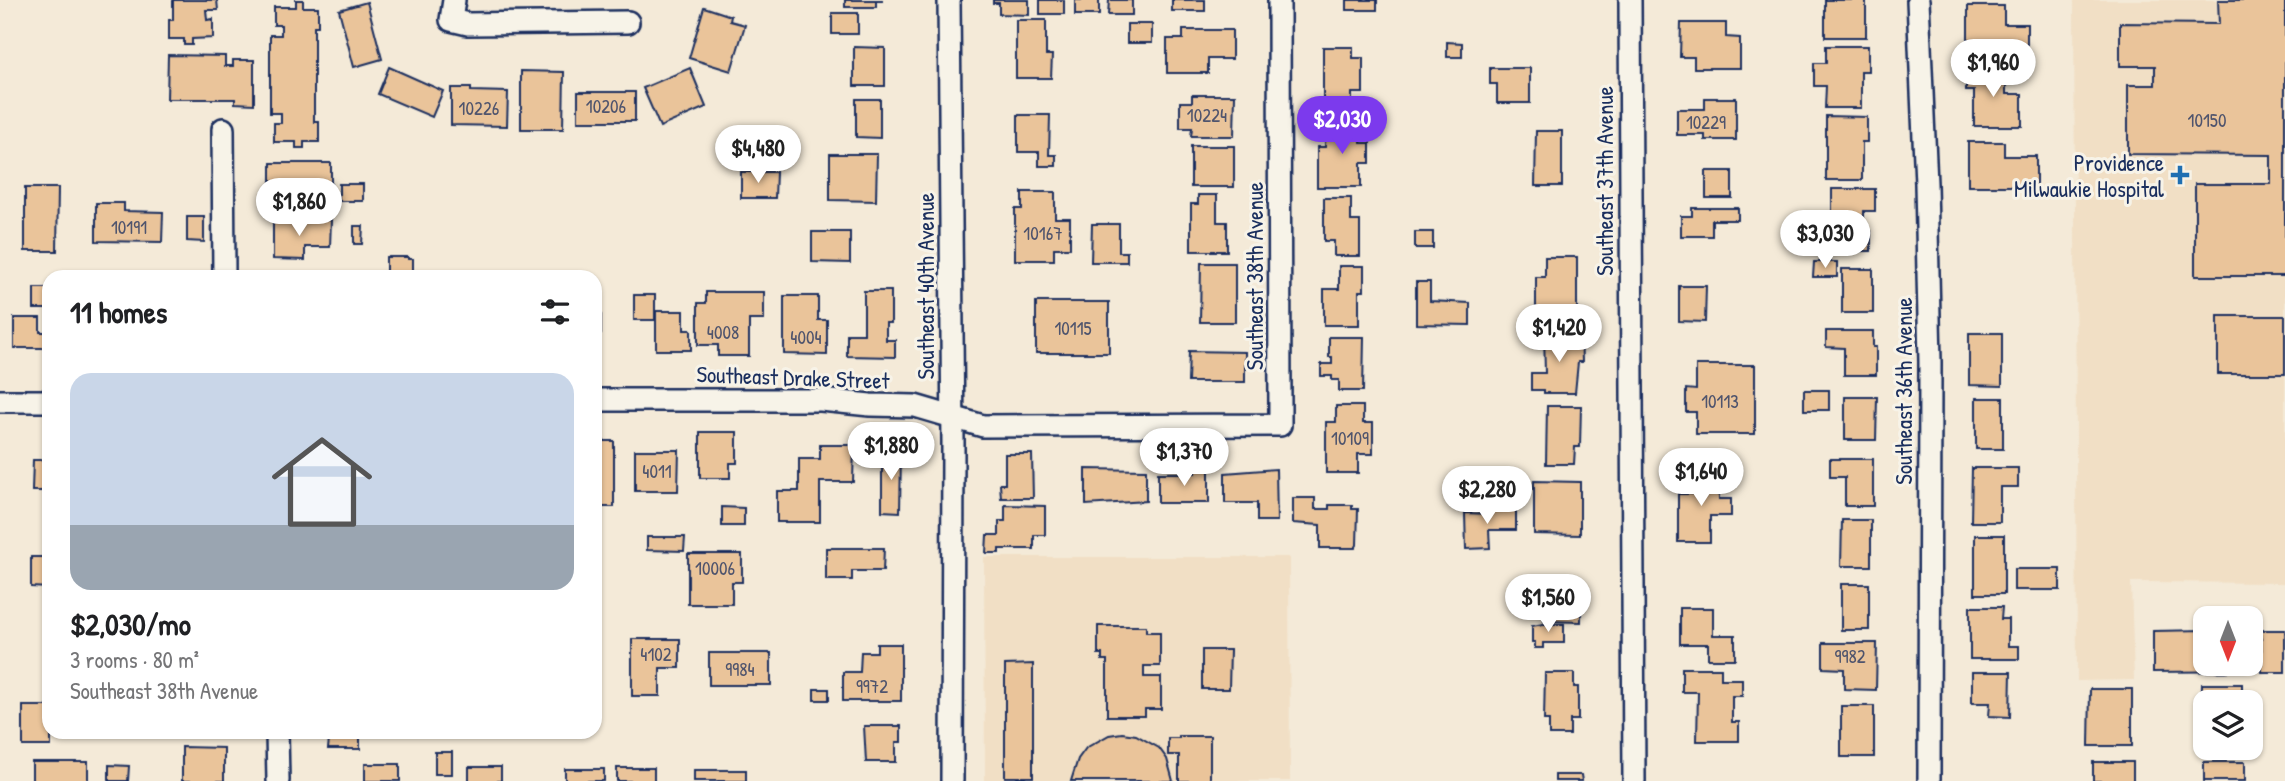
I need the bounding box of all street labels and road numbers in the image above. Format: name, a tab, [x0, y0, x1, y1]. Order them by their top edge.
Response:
street label: Southeast 37th Avenue	[1589, 86, 1620, 276]
street label: Southeast 38th Avenue	[1239, 182, 1270, 370]
street label: Southeast 40th Avenue	[910, 193, 941, 379]
street label: Southeast 36th Avenue	[1888, 297, 1919, 485]
street label: Southeast Drake Street	[696, 358, 891, 396]

